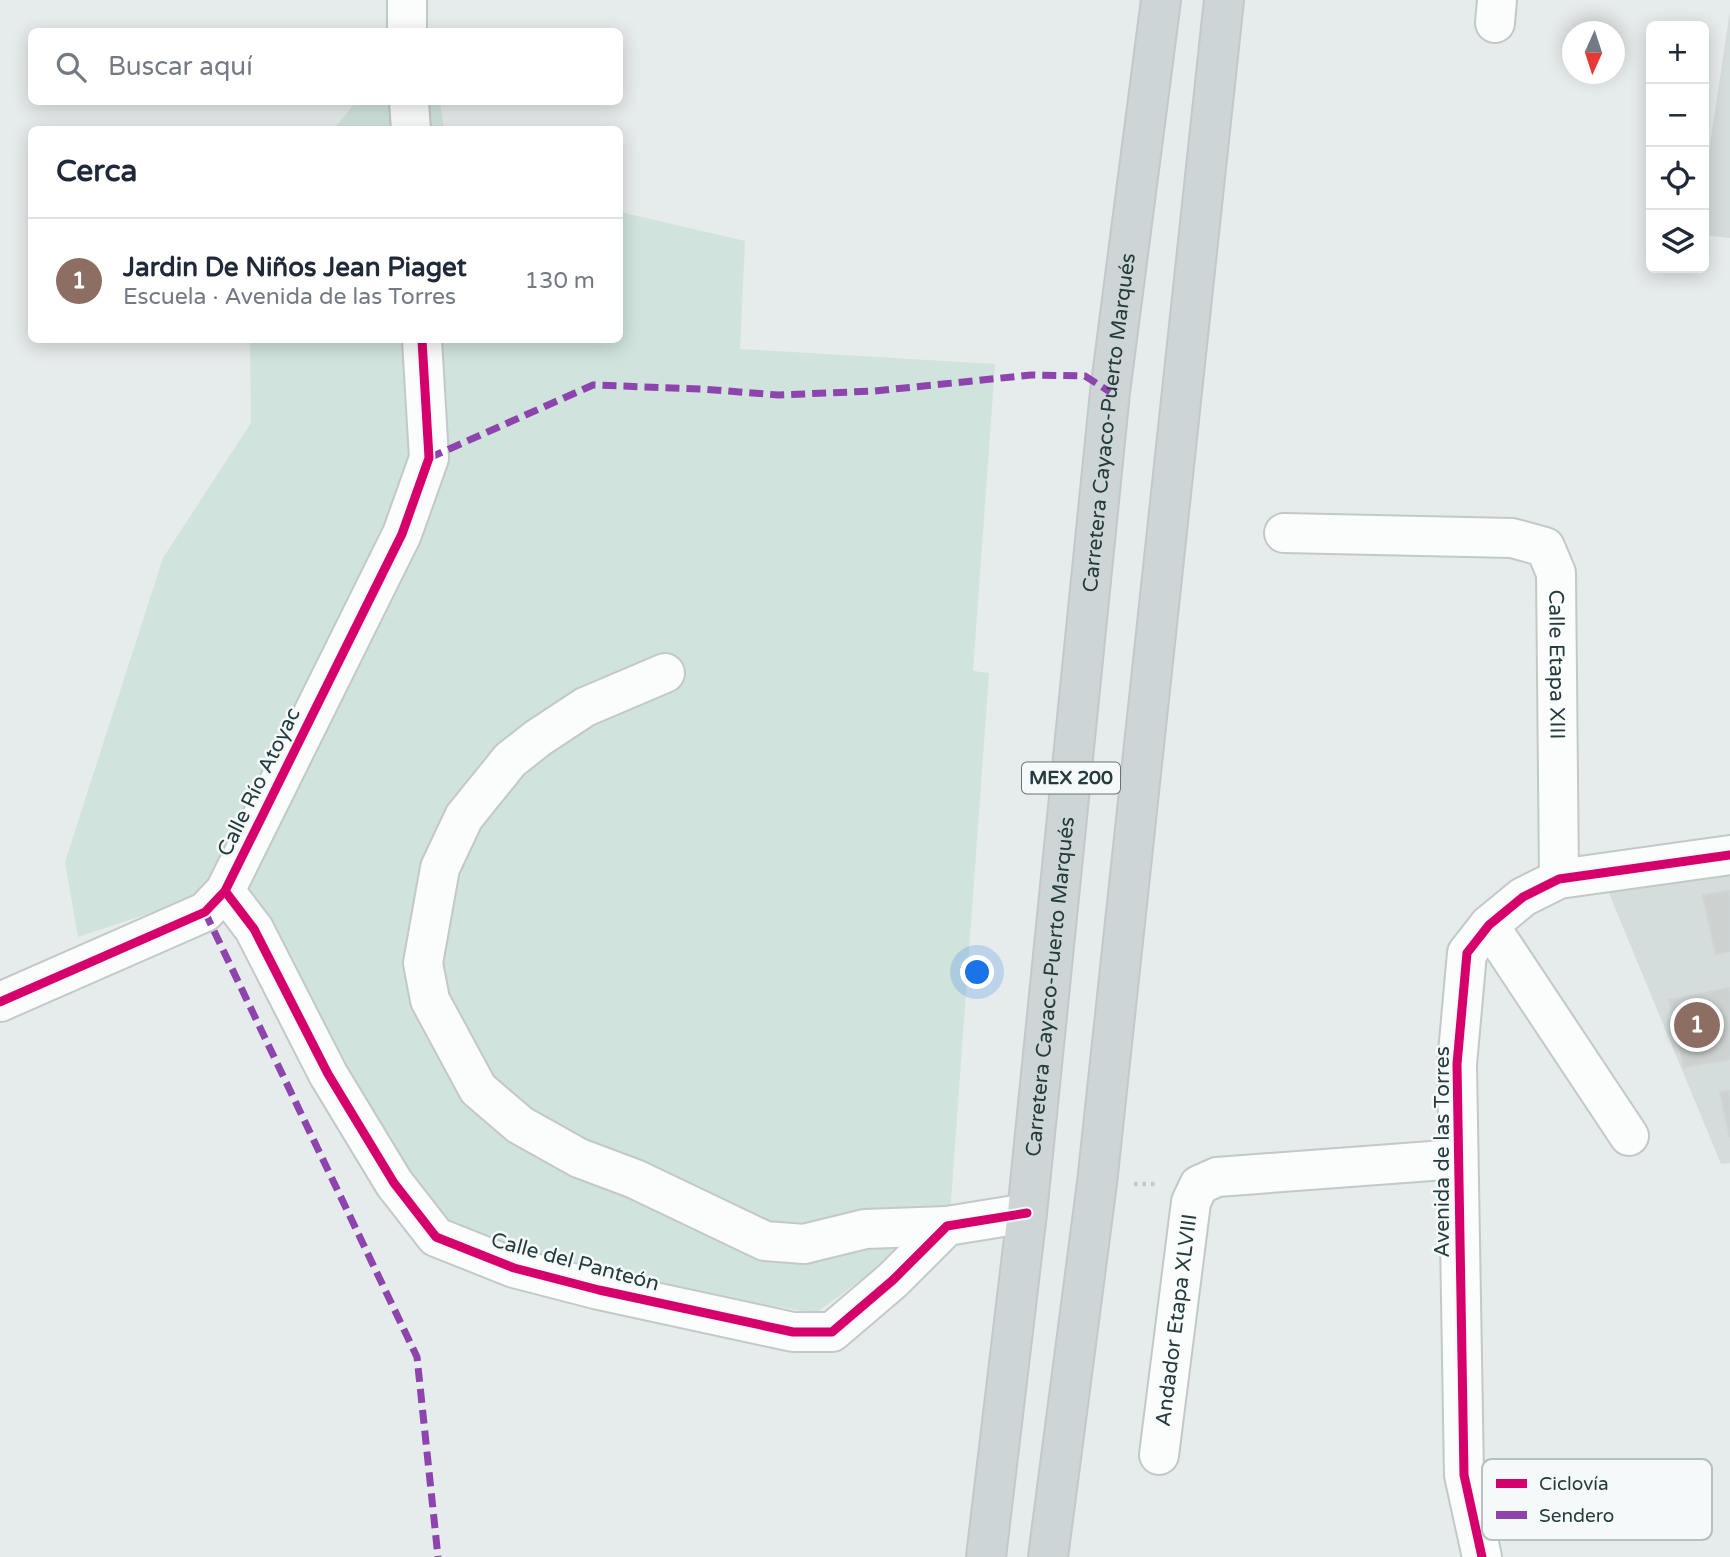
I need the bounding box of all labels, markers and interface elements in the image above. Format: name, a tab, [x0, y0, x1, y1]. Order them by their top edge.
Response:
north arrow	[1562, 21, 1625, 84]
map controls	[1646, 21, 1709, 273]
button: +	[1646, 21, 1709, 84]
search box	[28, 28, 623, 105]
icon: search	[52, 48, 90, 86]
text: Buscar aquí	[108, 51, 253, 82]
button: −	[1646, 84, 1709, 147]
button: locate	[1646, 147, 1709, 210]
text: Cerca	[56, 153, 137, 190]
button: layers	[1646, 210, 1709, 273]
street label: Carretera Cayaco-Puerto Marqués	[1077, 251, 1140, 594]
text: Jardin De Niños Jean Piaget	[123, 252, 467, 283]
text: 1	[72, 267, 86, 295]
text: 130 m	[525, 267, 595, 295]
text: Escuela · Avenida de las Torres	[123, 283, 456, 311]
street label: Calle Etapa XIII	[1544, 589, 1570, 740]
street label: Calle Río Atoyac	[212, 704, 306, 860]
road number: MEX 200	[1022, 762, 1120, 793]
street label: Carretera Cayaco-Puerto Marqués	[1020, 815, 1080, 1158]
your location	[960, 955, 994, 989]
pin: 1	[1674, 999, 1720, 1051]
street label: Avenida de las Torres	[1430, 1046, 1455, 1258]
street label: Andador Etapa XLVIII	[1150, 1212, 1202, 1428]
street label: Calle del Panteón	[488, 1228, 662, 1296]
legend	[1482, 1459, 1712, 1540]
text: Ciclovía	[1539, 1473, 1609, 1495]
text: Sendero	[1539, 1505, 1614, 1527]

